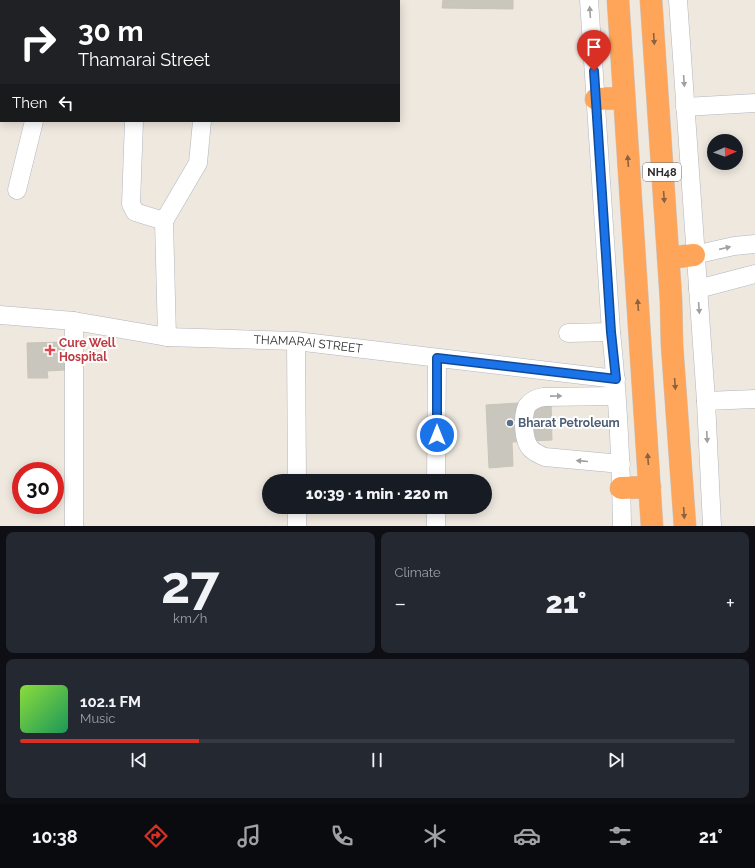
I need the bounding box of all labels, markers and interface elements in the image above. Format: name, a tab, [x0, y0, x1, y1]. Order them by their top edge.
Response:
one-way arrow	[587, 6, 594, 18]
text: 30 m	[78, 15, 144, 48]
icon: right	[12, 16, 64, 68]
pin	[577, 30, 611, 71]
one-way arrow	[650, 33, 657, 45]
icon: arrive	[583, 36, 605, 58]
text: Thamarai Street	[78, 49, 210, 70]
one-way arrow	[680, 75, 687, 87]
icon: left	[55, 92, 77, 114]
text: Then	[12, 94, 47, 112]
north arrow	[707, 134, 743, 170]
map controls	[707, 134, 743, 170]
one-way arrow	[625, 155, 632, 167]
road number: NH48	[643, 163, 681, 181]
one-way arrow	[660, 191, 667, 203]
one-way arrow	[719, 245, 731, 251]
one-way arrow	[634, 299, 641, 311]
one-way arrow	[695, 302, 702, 314]
street label: THAMARAI STREET	[253, 333, 364, 356]
place label: Cure Well Hospital	[59, 336, 116, 364]
marker: Cure Well Hospital	[44, 344, 56, 356]
one-way arrow	[671, 378, 678, 390]
one-way arrow	[550, 393, 562, 400]
position arrow	[416, 414, 458, 456]
place label: Bharat Petroleum	[518, 416, 620, 430]
marker: Bharat Petroleum	[505, 418, 515, 428]
one-way arrow	[704, 431, 711, 443]
one-way arrow	[644, 453, 651, 465]
one-way arrow	[576, 457, 588, 464]
speed limit sign: 30	[12, 462, 64, 514]
text: 10:39 · 1 min · 220 m	[306, 485, 448, 503]
one-way arrow	[681, 507, 688, 519]
text: 27	[161, 554, 220, 615]
text: Climate	[395, 565, 441, 580]
text: 21°	[546, 585, 587, 620]
text: −	[395, 590, 406, 616]
text: +	[726, 590, 735, 616]
text: km/h	[173, 611, 207, 626]
text: 102.1 FM	[80, 693, 141, 711]
text: Music	[80, 711, 115, 726]
icon: previous	[128, 749, 150, 771]
icon: pause	[366, 749, 388, 771]
icon: next	[605, 749, 627, 771]
icon: directions	[142, 822, 170, 850]
icon: music	[235, 822, 263, 850]
icon: phone	[328, 822, 356, 850]
icon: climate	[421, 822, 449, 850]
icon: car	[513, 822, 541, 850]
icon: filters	[606, 822, 634, 850]
text: 10:38	[32, 826, 78, 847]
text: 21°	[699, 826, 723, 847]

